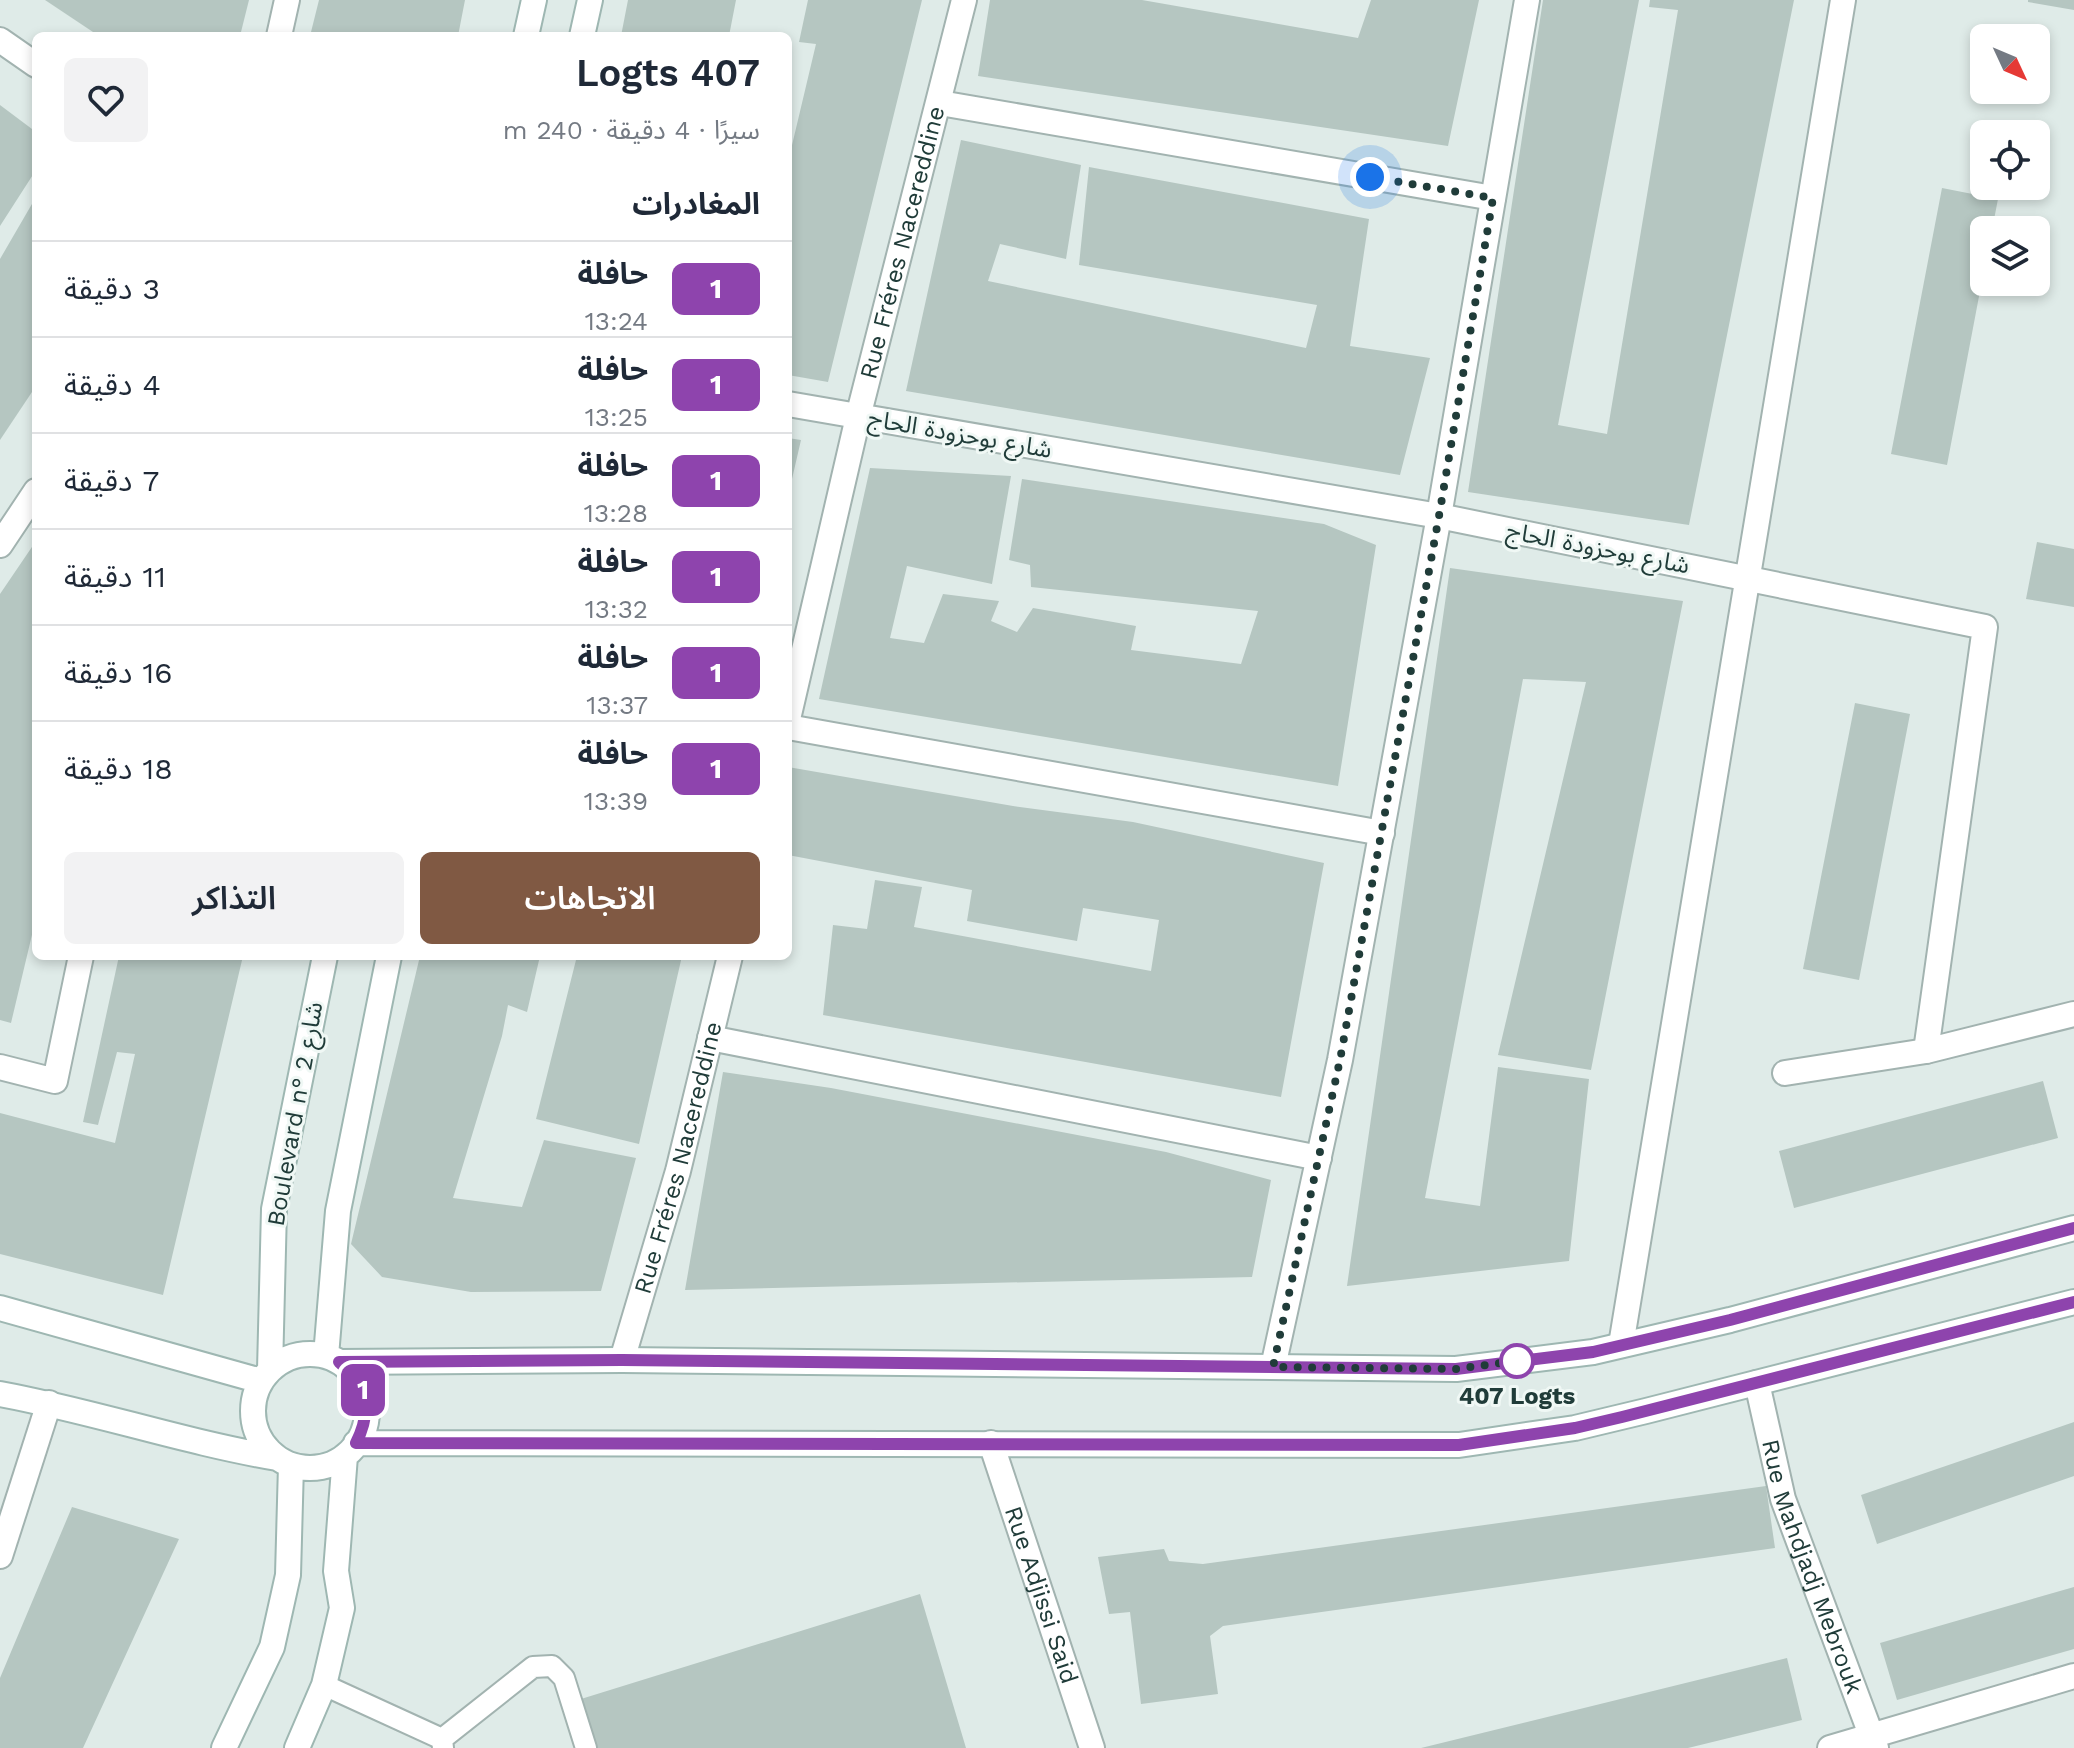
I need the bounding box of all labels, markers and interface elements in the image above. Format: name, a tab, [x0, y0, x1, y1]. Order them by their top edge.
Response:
north arrow	[1970, 24, 2050, 104]
map controls	[1970, 24, 2050, 296]
text: 407 Logts	[576, 51, 760, 95]
button: heart	[64, 58, 148, 142]
street label: Rue Fréres Nacereddine	[854, 103, 950, 382]
text: سيرًا · 4 دقيقة · 240 m	[503, 115, 760, 145]
button: locate	[1970, 120, 2050, 200]
your location	[1350, 157, 1390, 197]
text: المغادرات	[632, 186, 760, 221]
button: layers	[1970, 216, 2050, 296]
text: حافلة	[577, 256, 648, 291]
text: 3 دقيقة	[64, 271, 160, 306]
text: 1	[710, 272, 722, 305]
text: 13:24	[585, 306, 648, 336]
text: حافلة	[577, 352, 648, 387]
text: 4 دقيقة	[64, 367, 161, 402]
text: 1	[710, 368, 722, 401]
text: 13:25	[585, 402, 648, 432]
street label: شارع بوحزودة الحاج	[865, 404, 1054, 467]
text: حافلة	[577, 448, 648, 483]
text: 7 دقيقة	[64, 463, 159, 498]
text: 1	[710, 464, 722, 497]
text: 13:28	[584, 498, 648, 528]
street label: شارع بوحزودة الحاج	[1503, 517, 1692, 582]
text: حافلة	[577, 544, 648, 579]
text: 11 دقيقة	[64, 559, 166, 594]
text: 1	[710, 560, 722, 593]
text: 13:32	[585, 594, 648, 624]
text: حافلة	[577, 640, 648, 675]
text: 16 دقيقة	[64, 655, 173, 690]
text: 1	[710, 656, 722, 689]
text: 13:37	[586, 690, 648, 720]
text: حافلة	[577, 736, 648, 771]
text: 18 دقيقة	[64, 751, 173, 786]
text: 1	[710, 752, 722, 785]
text: 13:39	[584, 786, 648, 816]
button: التذاكر	[64, 852, 404, 944]
button: الاتجاهات	[420, 852, 760, 944]
street label: Boulevard n° شارع 2	[261, 1000, 331, 1229]
street label: Rue Fréres Nacereddine	[628, 1019, 728, 1297]
marker: 407 Logts	[1500, 1344, 1534, 1378]
line badge: 1	[337, 1364, 389, 1416]
text: 1	[357, 1373, 369, 1406]
place label: 407 Logts	[1459, 1382, 1575, 1410]
street label: Rue Mahdjadj Mebrouk	[1756, 1437, 1869, 1698]
street label: Rue Adjissi Said	[999, 1503, 1084, 1687]

